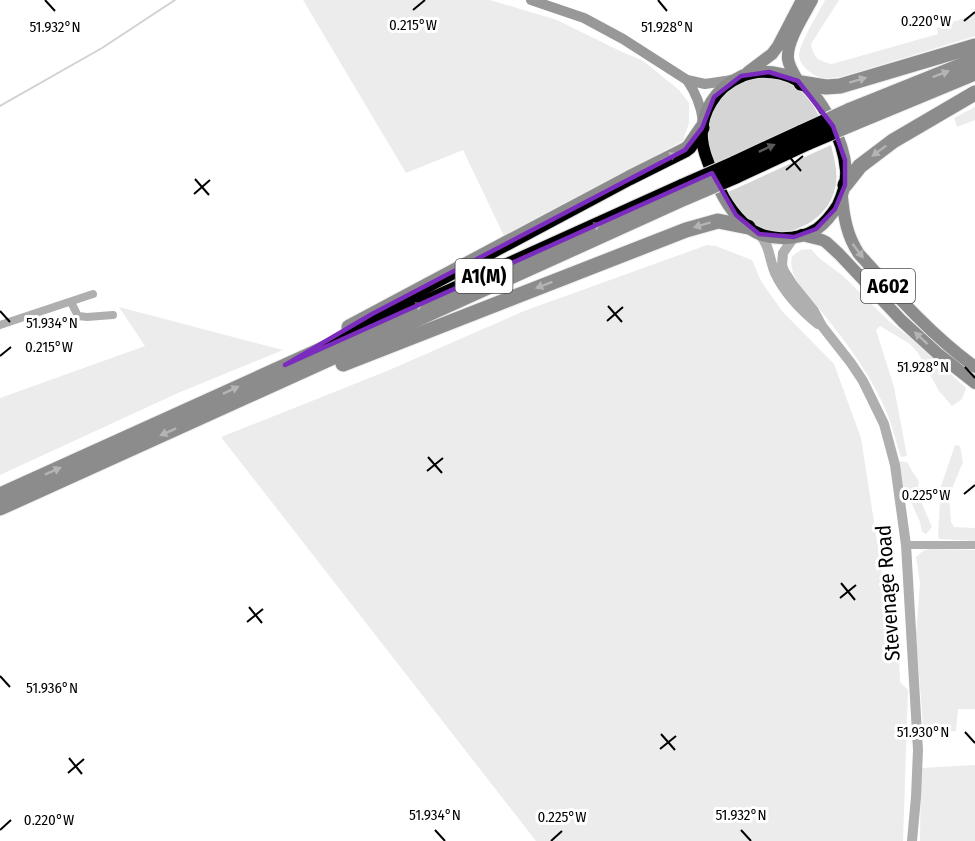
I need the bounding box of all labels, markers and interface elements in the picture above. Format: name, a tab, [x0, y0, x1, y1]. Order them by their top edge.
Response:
text: 0.220°W	[901, 12, 951, 30]
text: 0.215°W	[389, 16, 437, 34]
text: 51.932°N	[29, 18, 81, 36]
text: 51.928°N	[641, 18, 693, 36]
one-way arrow	[932, 68, 950, 78]
one-way arrow	[849, 75, 867, 84]
one-way arrow	[759, 143, 776, 152]
one-way arrow	[871, 145, 887, 157]
one-way arrow	[661, 153, 678, 162]
one-way arrow	[693, 221, 711, 230]
one-way arrow	[584, 222, 601, 231]
one-way arrow	[852, 243, 864, 259]
road number: A1(M)	[456, 259, 512, 293]
road number: A602	[861, 269, 915, 303]
one-way arrow	[535, 281, 553, 291]
one-way arrow	[406, 302, 424, 312]
text: 51.934°N	[26, 314, 78, 332]
one-way arrow	[914, 332, 928, 346]
text: 0.215°W	[25, 338, 73, 356]
text: 51.928°N	[897, 358, 949, 376]
one-way arrow	[222, 385, 240, 395]
one-way arrow	[159, 428, 176, 437]
one-way arrow	[45, 466, 62, 475]
text: 0.225°W	[901, 486, 951, 504]
street label: Stevenage Road	[870, 524, 906, 662]
text: 51.936°N	[26, 679, 78, 697]
text: 51.930°N	[897, 723, 949, 741]
text: 51.934°N	[409, 806, 461, 824]
text: 51.932°N	[715, 806, 767, 824]
text: 0.225°W	[537, 808, 587, 826]
text: 0.220°W	[24, 811, 74, 829]

